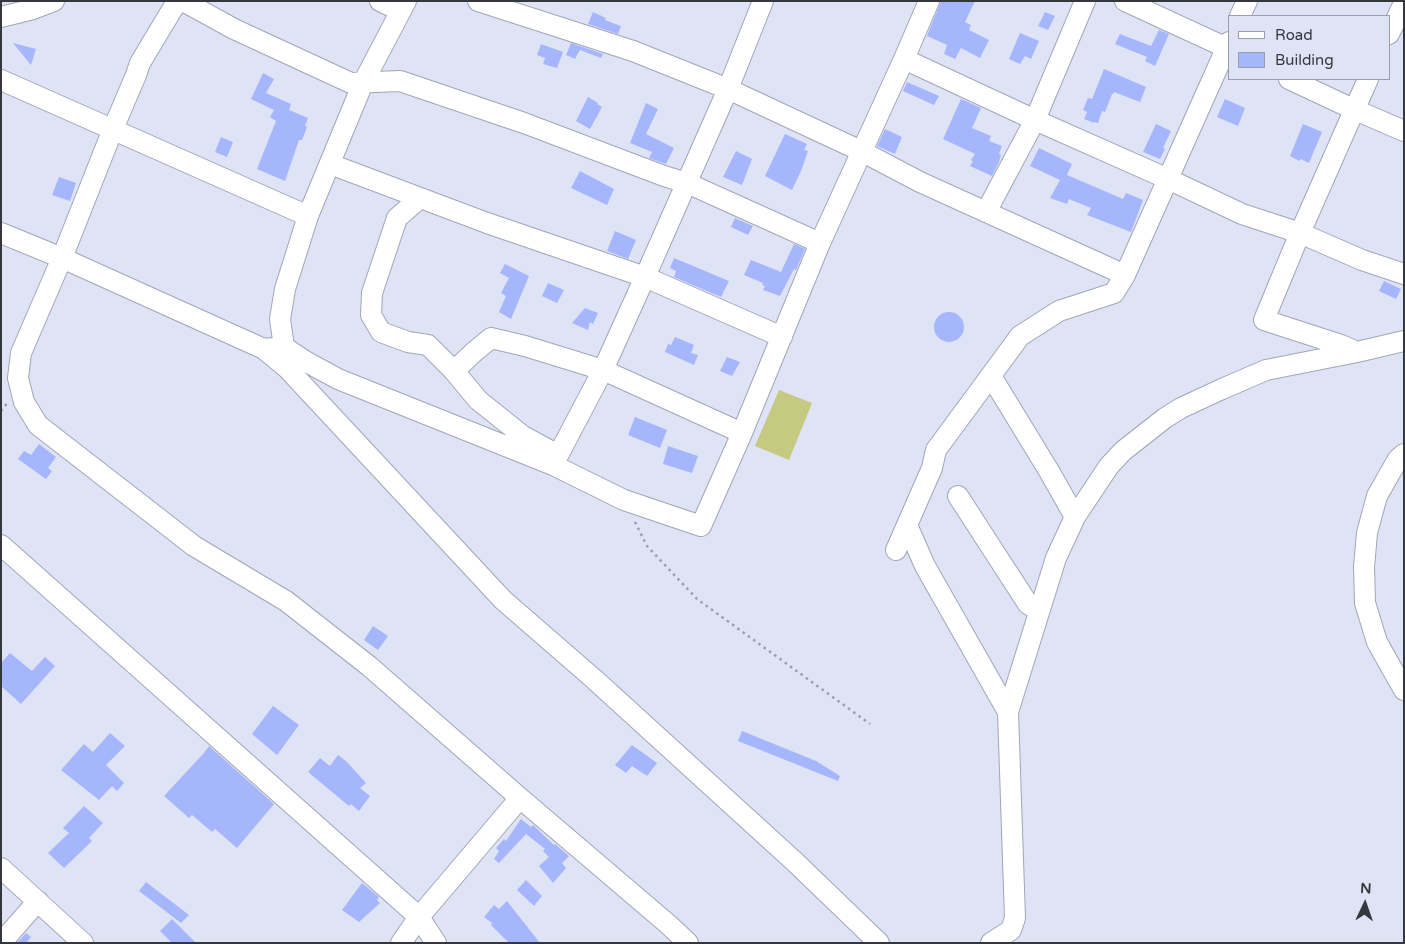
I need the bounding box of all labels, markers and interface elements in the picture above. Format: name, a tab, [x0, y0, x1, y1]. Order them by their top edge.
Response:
legend	[1228, 15, 1390, 80]
text: Road	[1275, 26, 1313, 44]
text: Building	[1275, 51, 1334, 69]
north arrow	[1340, 879, 1390, 929]
text: N	[1360, 880, 1372, 897]

